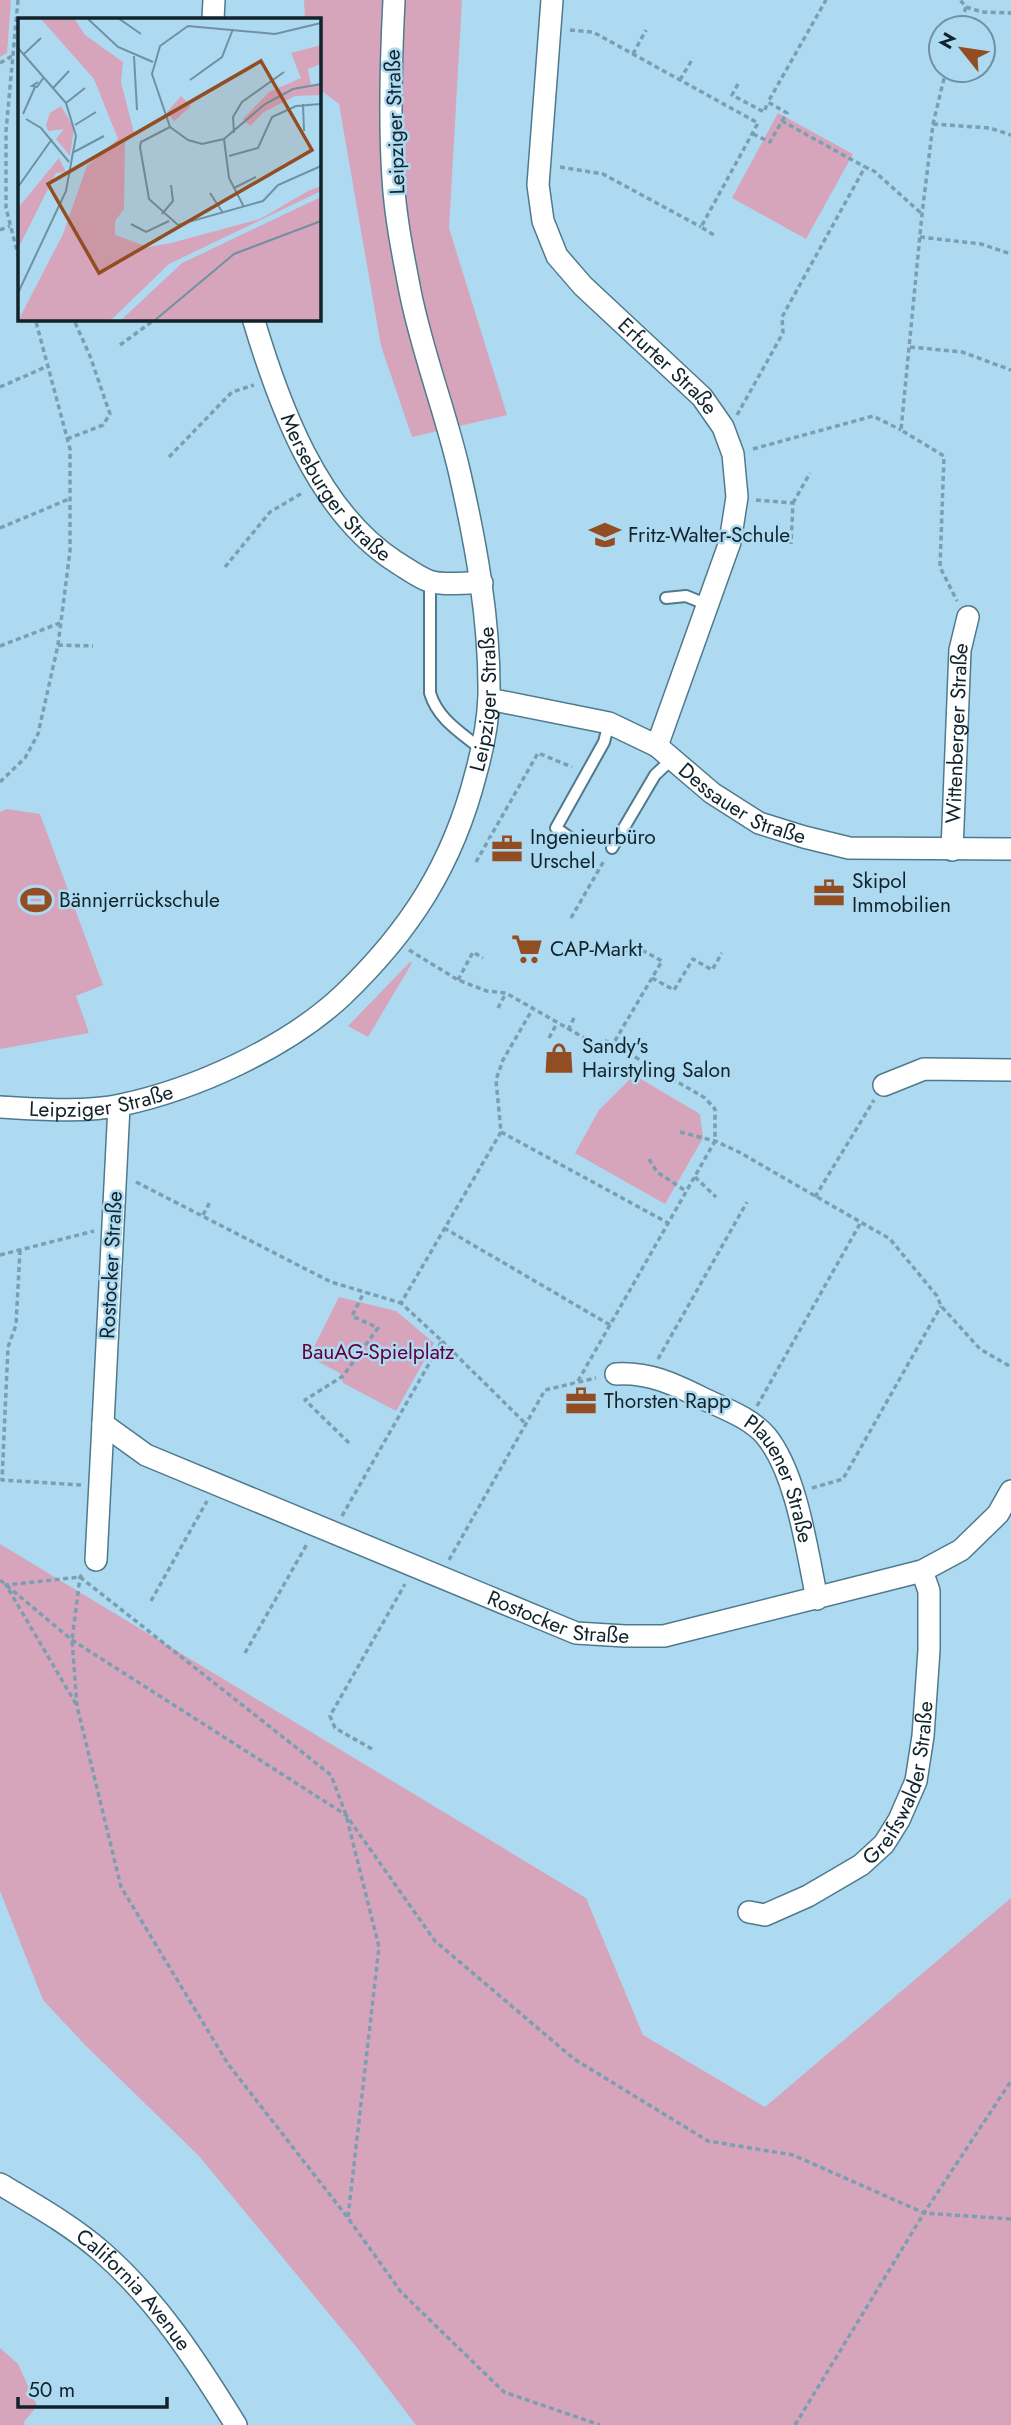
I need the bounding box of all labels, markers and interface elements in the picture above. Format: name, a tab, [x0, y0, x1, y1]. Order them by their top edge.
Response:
north arrow	[927, 14, 997, 84]
inset map	[18, 18, 320, 320]
text: N	[932, 27, 963, 54]
street label: Leipziger Straße	[377, 49, 413, 195]
street label: Erfurter Straße	[611, 311, 725, 421]
street label: Merseburger Straße	[273, 409, 398, 569]
school or university icon: Fritz-Walter-Schule	[588, 518, 622, 552]
place label: Fritz-Walter-Schule	[628, 520, 790, 550]
street label: Leipziger Straße	[462, 625, 504, 775]
street label: Wittenberger Straße	[938, 639, 976, 824]
street label: Dessauer Straße	[672, 756, 810, 852]
place label: Ingenieurbüro Urschel	[530, 822, 656, 876]
office icon: Ingenieurbüro Urschel	[490, 832, 524, 866]
place label: Skipol Immobilien	[852, 866, 951, 920]
office icon: Skipol Immobilien	[812, 876, 846, 910]
sports icon: Bännjerrückschule	[19, 883, 53, 917]
place label: Bännjerrückschule	[59, 885, 220, 915]
supermarket icon: CAP-Markt	[510, 932, 544, 966]
place label: CAP-Markt	[550, 934, 642, 964]
place label: Sandy's Hairstyling Salon	[582, 1031, 731, 1085]
shop icon: Sandy's Hairstyling Salon	[542, 1041, 576, 1075]
street label: Leipziger Straße	[28, 1077, 177, 1125]
street label: Rostocker Straße	[92, 1190, 130, 1340]
park label: BauAG-Spielplatz	[302, 1337, 455, 1367]
office icon: Thorsten Rapp	[564, 1384, 598, 1418]
place label: Thorsten Rapp	[604, 1386, 731, 1416]
street label: Plauener Straße	[738, 1407, 821, 1546]
street label: Rostocker Straße	[483, 1583, 630, 1651]
street label: Greifswalder Straße	[856, 1700, 940, 1872]
street label: California Avenue	[70, 2222, 199, 2357]
scale bar	[18, 2366, 166, 2410]
text: 50 m	[28, 2375, 75, 2405]

